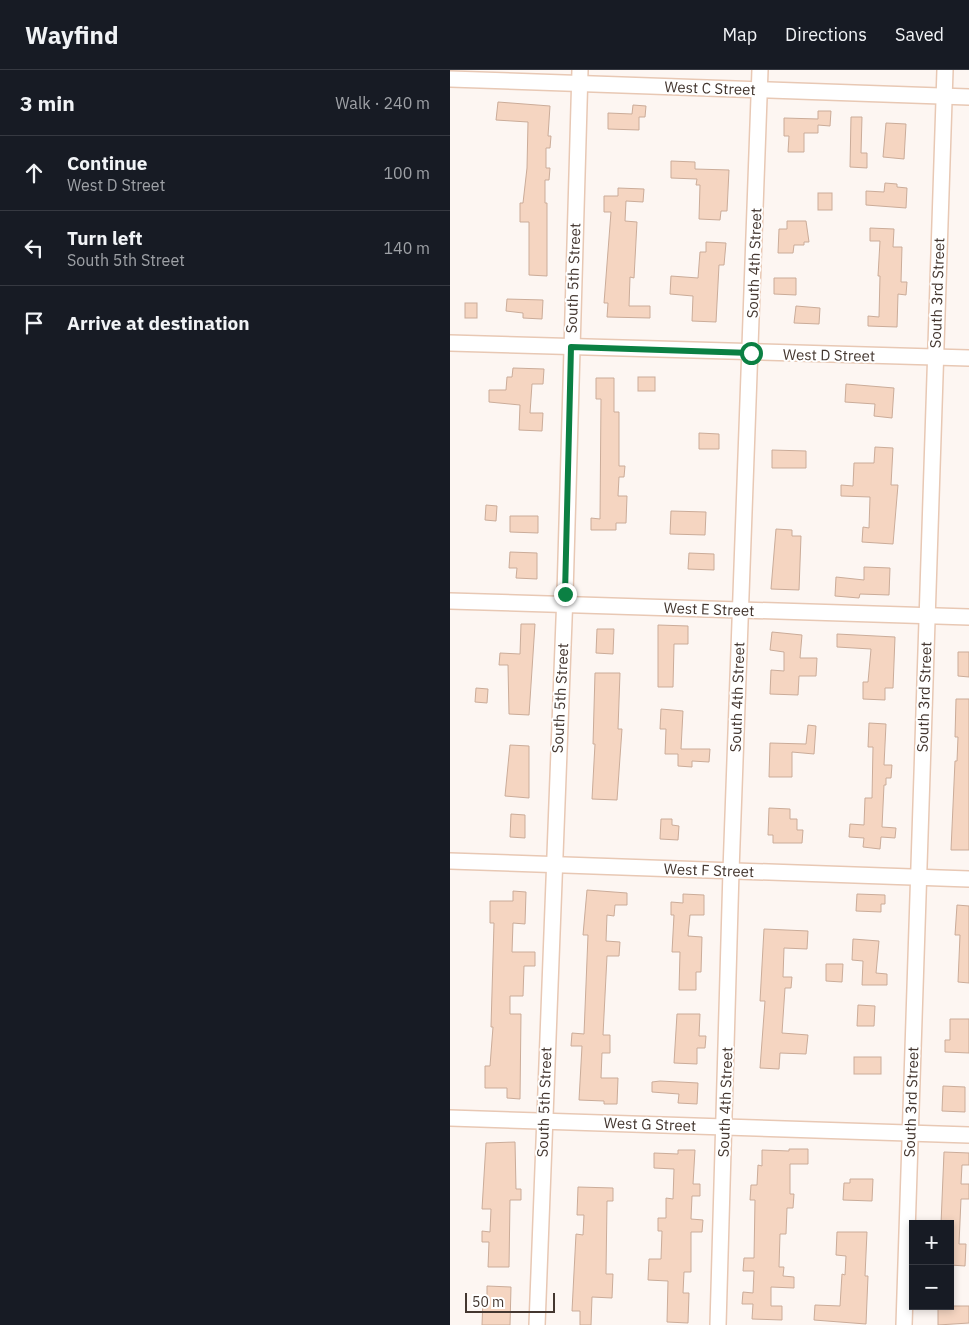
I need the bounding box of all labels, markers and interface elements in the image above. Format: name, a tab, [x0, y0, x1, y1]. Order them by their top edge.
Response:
text: Wayfind	[25, 19, 118, 51]
text: Map	[722, 23, 757, 46]
text: Directions	[785, 23, 867, 46]
text: Saved	[895, 23, 944, 46]
street label: West C Street	[664, 77, 756, 99]
text: 3 min	[20, 89, 75, 117]
text: Walk · 240 m	[335, 93, 430, 113]
text: Continue	[67, 151, 147, 175]
icon: ahead	[20, 159, 48, 187]
text: 100 m	[383, 163, 430, 183]
text: West D Street	[67, 175, 165, 195]
street label: South 4th Street	[743, 207, 765, 319]
street label: South 5th Street	[562, 222, 584, 334]
text: Turn left	[67, 226, 143, 250]
icon: left	[20, 234, 48, 262]
street label: South 3rd Street	[926, 237, 948, 349]
text: 140 m	[383, 238, 430, 258]
text: South 5th Street	[67, 250, 185, 270]
icon: arrive	[20, 309, 48, 337]
text: Arrive at destination	[67, 311, 250, 335]
route start	[740, 342, 763, 365]
street label: West D Street	[783, 345, 875, 365]
route end	[554, 583, 577, 606]
street label: West E Street	[663, 598, 755, 620]
street label: South 4th Street	[726, 641, 748, 753]
street label: South 3rd Street	[913, 641, 935, 753]
street label: South 5th Street	[548, 642, 572, 754]
street label: West F Street	[663, 859, 755, 881]
street label: South 5th Street	[533, 1046, 555, 1158]
street label: South 4th Street	[714, 1046, 736, 1158]
street label: South 3rd Street	[900, 1046, 922, 1158]
street label: West G Street	[603, 1113, 697, 1135]
map controls	[909, 1220, 954, 1310]
button: +	[909, 1220, 954, 1265]
button: −	[909, 1265, 954, 1310]
scale bar	[465, 1290, 555, 1313]
text: 50 m	[472, 1293, 504, 1311]

